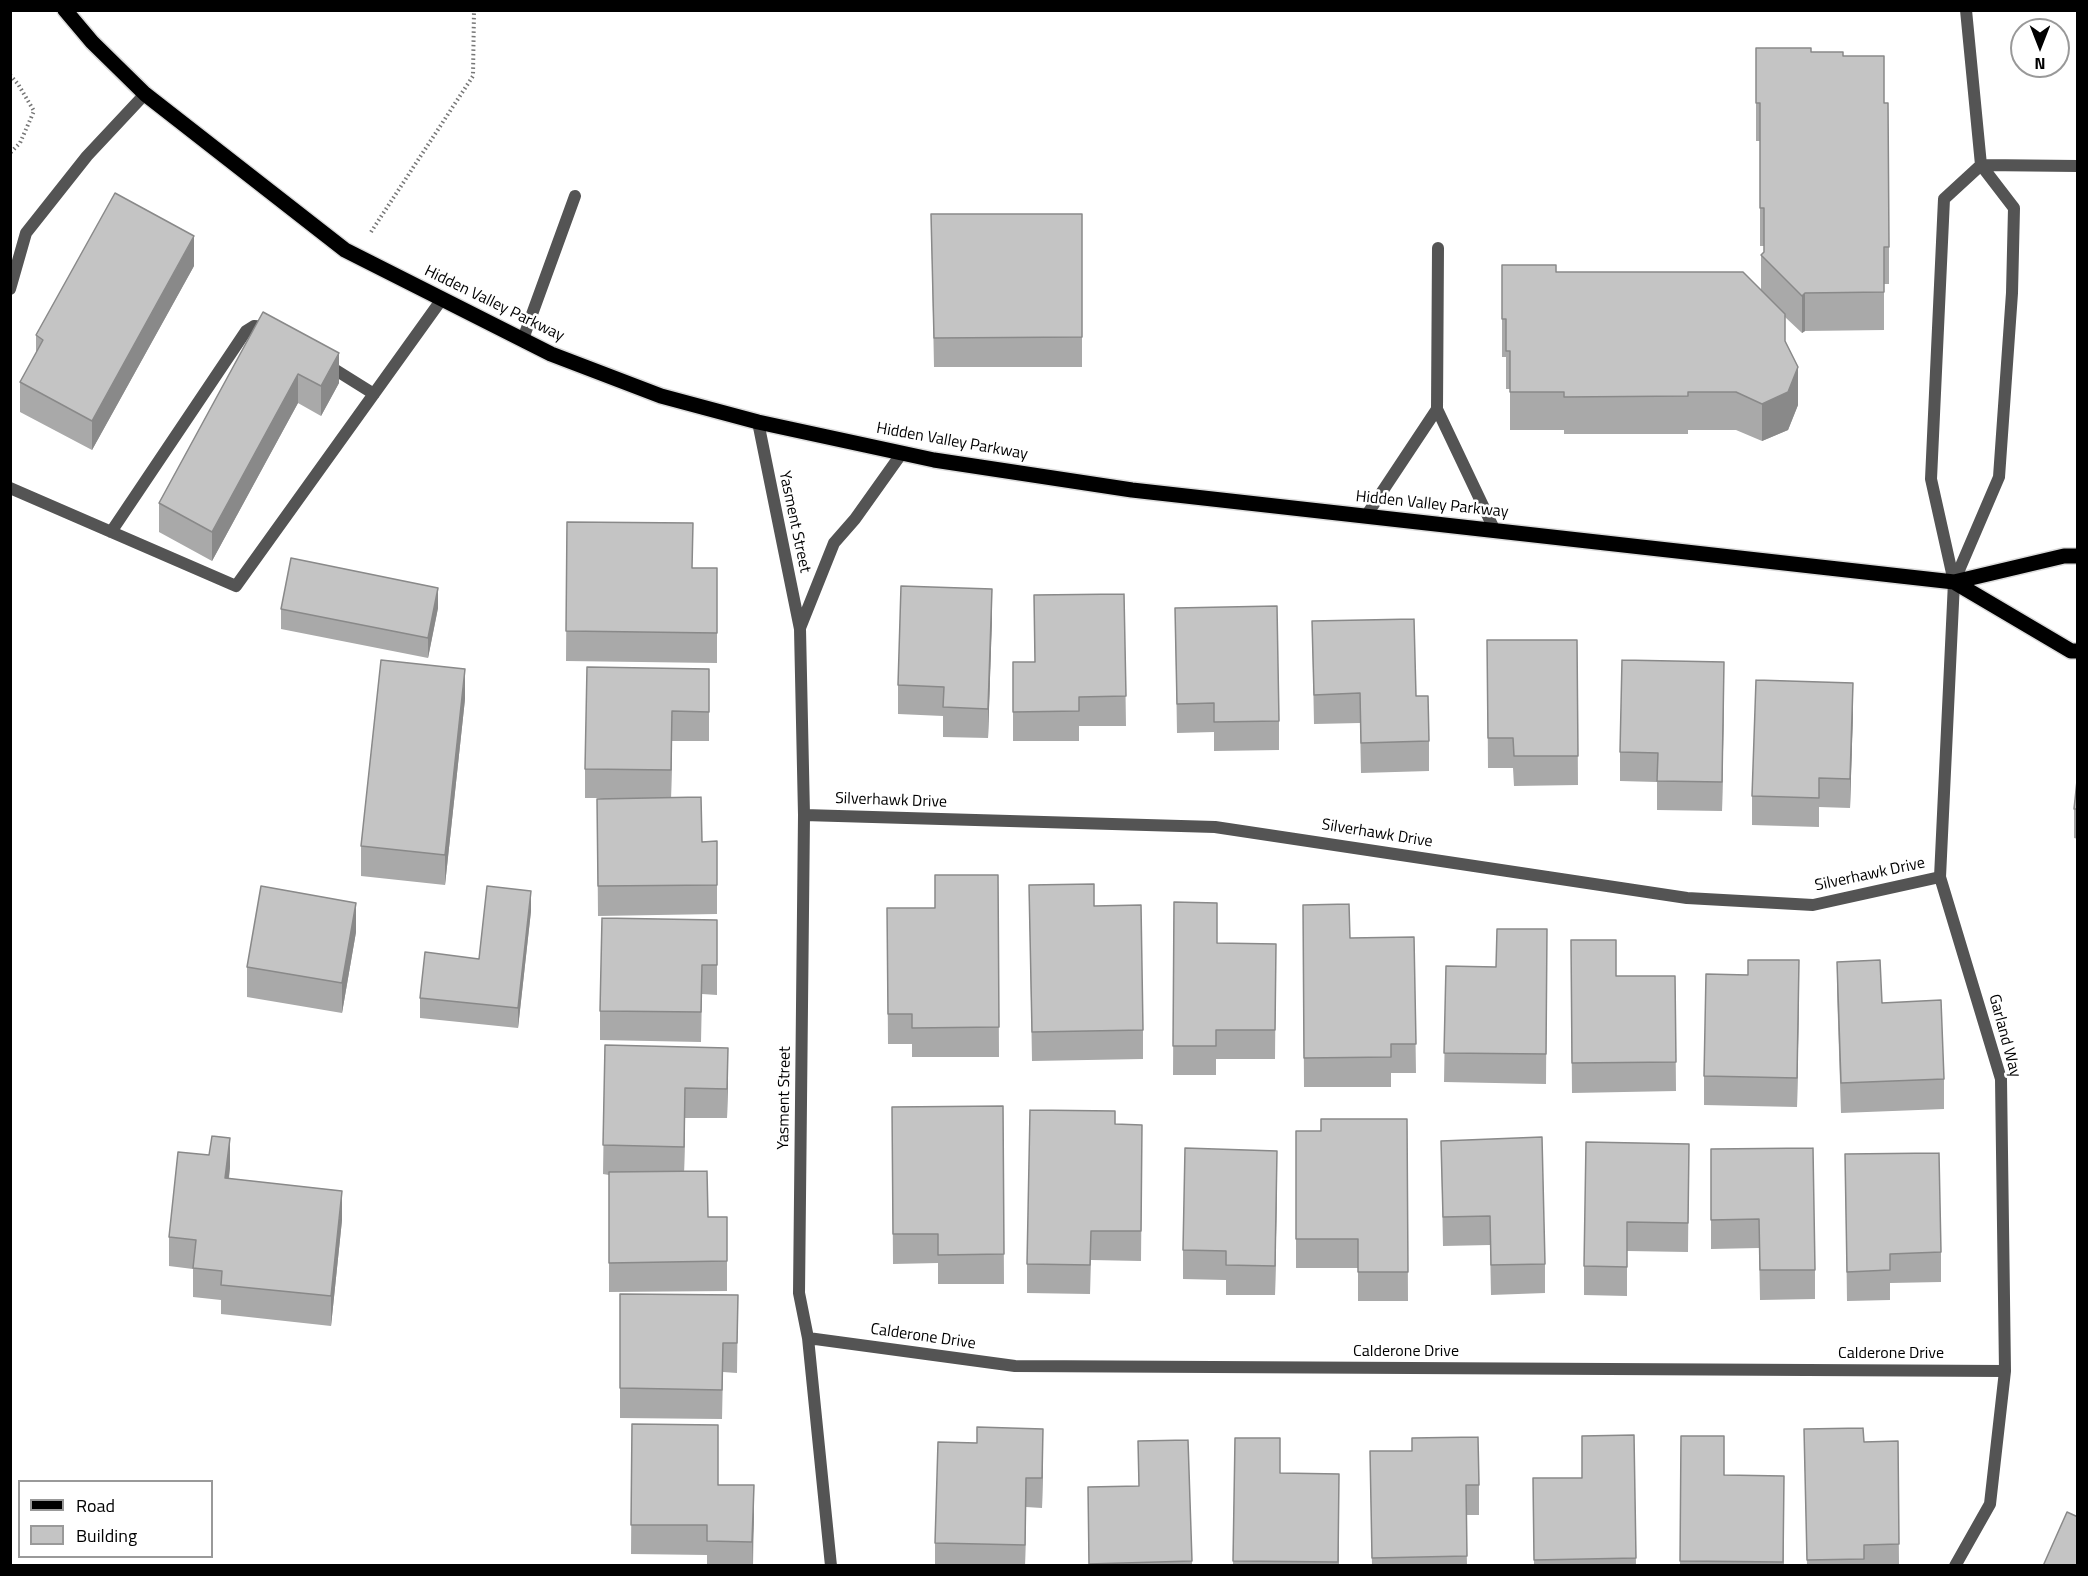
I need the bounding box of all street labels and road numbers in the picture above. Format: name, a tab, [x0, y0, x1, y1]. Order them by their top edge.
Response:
street label: Hidden Valley Parkway	[421, 262, 567, 346]
street label: Hidden Valley Parkway	[875, 419, 1029, 465]
street label: Yasment Street	[774, 469, 814, 575]
street label: Hidden Valley Parkway	[1355, 487, 1509, 523]
street label: Silverhawk Drive	[835, 789, 947, 813]
street label: Silverhawk Drive	[1320, 816, 1434, 852]
street label: Silverhawk Drive	[1813, 854, 1927, 896]
street label: Garland Way	[1984, 992, 2024, 1080]
street label: Yasment Street	[774, 1046, 796, 1150]
street label: Calderone Drive	[869, 1320, 977, 1354]
street label: Calderone Drive	[1353, 1342, 1459, 1362]
street label: Calderone Drive	[1838, 1344, 1944, 1364]

